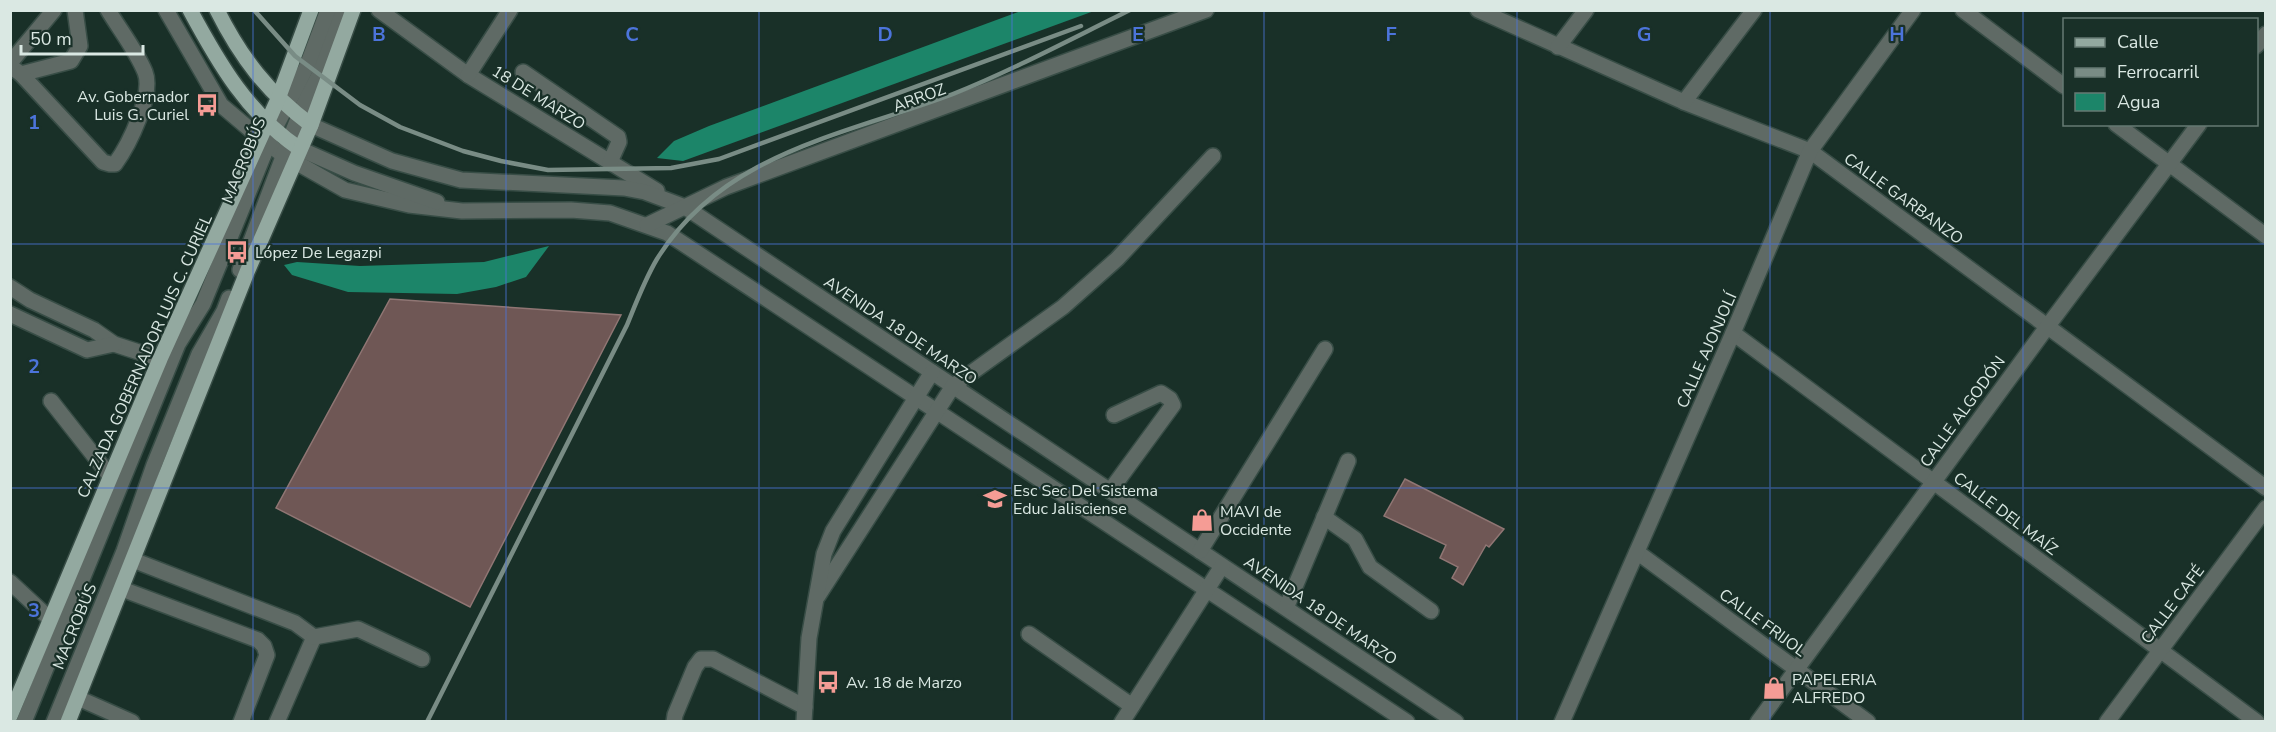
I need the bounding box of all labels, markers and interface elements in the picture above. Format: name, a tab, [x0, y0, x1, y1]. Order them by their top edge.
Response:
scale bar	[21, 18, 142, 56]
legend	[2063, 18, 2258, 126]
text: B	[372, 21, 386, 48]
text: C	[625, 21, 639, 48]
text: D	[877, 21, 893, 48]
text: E	[1132, 21, 1144, 48]
text: F	[1385, 21, 1397, 48]
text: G	[1637, 21, 1651, 48]
text: H	[1889, 21, 1905, 48]
text: 50 m	[30, 27, 72, 51]
text: Calle	[2117, 30, 2159, 54]
street label: 18 DE MARZO	[488, 60, 589, 135]
text: Ferrocarril	[2117, 60, 2200, 84]
street label: ARROZ	[890, 78, 949, 118]
place label: Av. Gobernador Luis G. Curiel	[77, 86, 189, 126]
text: Agua	[2117, 90, 2160, 114]
bus stop icon: Av. Gobernador Luis G. Curiel	[194, 92, 220, 118]
text: 1	[28, 109, 40, 136]
street label: MACROBÚS	[217, 114, 271, 207]
street label: CALLE GARBANZO	[1839, 148, 1968, 250]
street label: CALZADA GOBERNADOR LUIS C. CURIEL	[72, 211, 218, 502]
bus stop icon: López De Legazpi	[224, 239, 250, 265]
place label: López De Legazpi	[255, 242, 382, 264]
street label: AVENIDA 18 DE MARZO	[819, 271, 981, 390]
street label: CALLE AJONJOLÍ	[1672, 288, 1743, 412]
street label: CALLE ALGODÓN	[1915, 351, 2011, 472]
text: 2	[28, 353, 40, 380]
street label: CALLE DEL MAÍZ	[1949, 467, 2063, 561]
place label: Esc Sec Del Sistema Educ Jalisciense	[1013, 480, 1158, 520]
school or university icon: Esc Sec Del Sistema Educ Jalisciense	[982, 486, 1008, 512]
place label: MAVI de Occidente	[1220, 501, 1292, 541]
shop icon: MAVI de Occidente	[1189, 507, 1215, 533]
street label: AVENIDA 18 DE MARZO	[1239, 551, 1401, 670]
street label: CALLE CAFÉ	[2136, 561, 2210, 648]
street label: MACROBÚS	[48, 580, 102, 673]
street label: CALLE FRIJOL	[1714, 584, 1811, 662]
text: 3	[28, 597, 40, 624]
bus stop icon: Av. 18 de Marzo	[815, 669, 841, 695]
place label: PAPELERIA ALFREDO	[1792, 669, 1877, 709]
place label: Av. 18 de Marzo	[846, 672, 962, 694]
shop icon: PAPELERIA ALFREDO	[1761, 675, 1787, 701]

